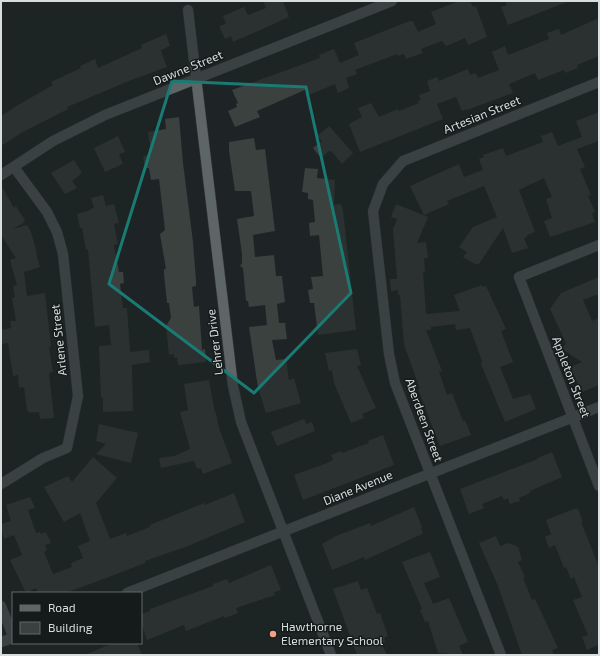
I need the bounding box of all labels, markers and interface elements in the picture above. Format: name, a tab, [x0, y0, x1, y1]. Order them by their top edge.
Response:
street label: Dawne Street	[151, 47, 225, 87]
street label: Artesian Street	[441, 92, 523, 136]
street label: Arlene Street	[47, 303, 69, 377]
street label: Lehrer Drive	[203, 308, 225, 376]
street label: Appleton Street	[550, 334, 594, 420]
street label: Aberdeen Street	[403, 376, 447, 464]
street label: Diane Avenue	[321, 467, 394, 507]
legend	[12, 592, 142, 644]
text: Road	[48, 600, 76, 614]
place label: Hawthorne Elementary School	[281, 619, 384, 647]
text: Building	[48, 620, 93, 634]
marker: Hawthorne Elementary School	[268, 629, 278, 639]

